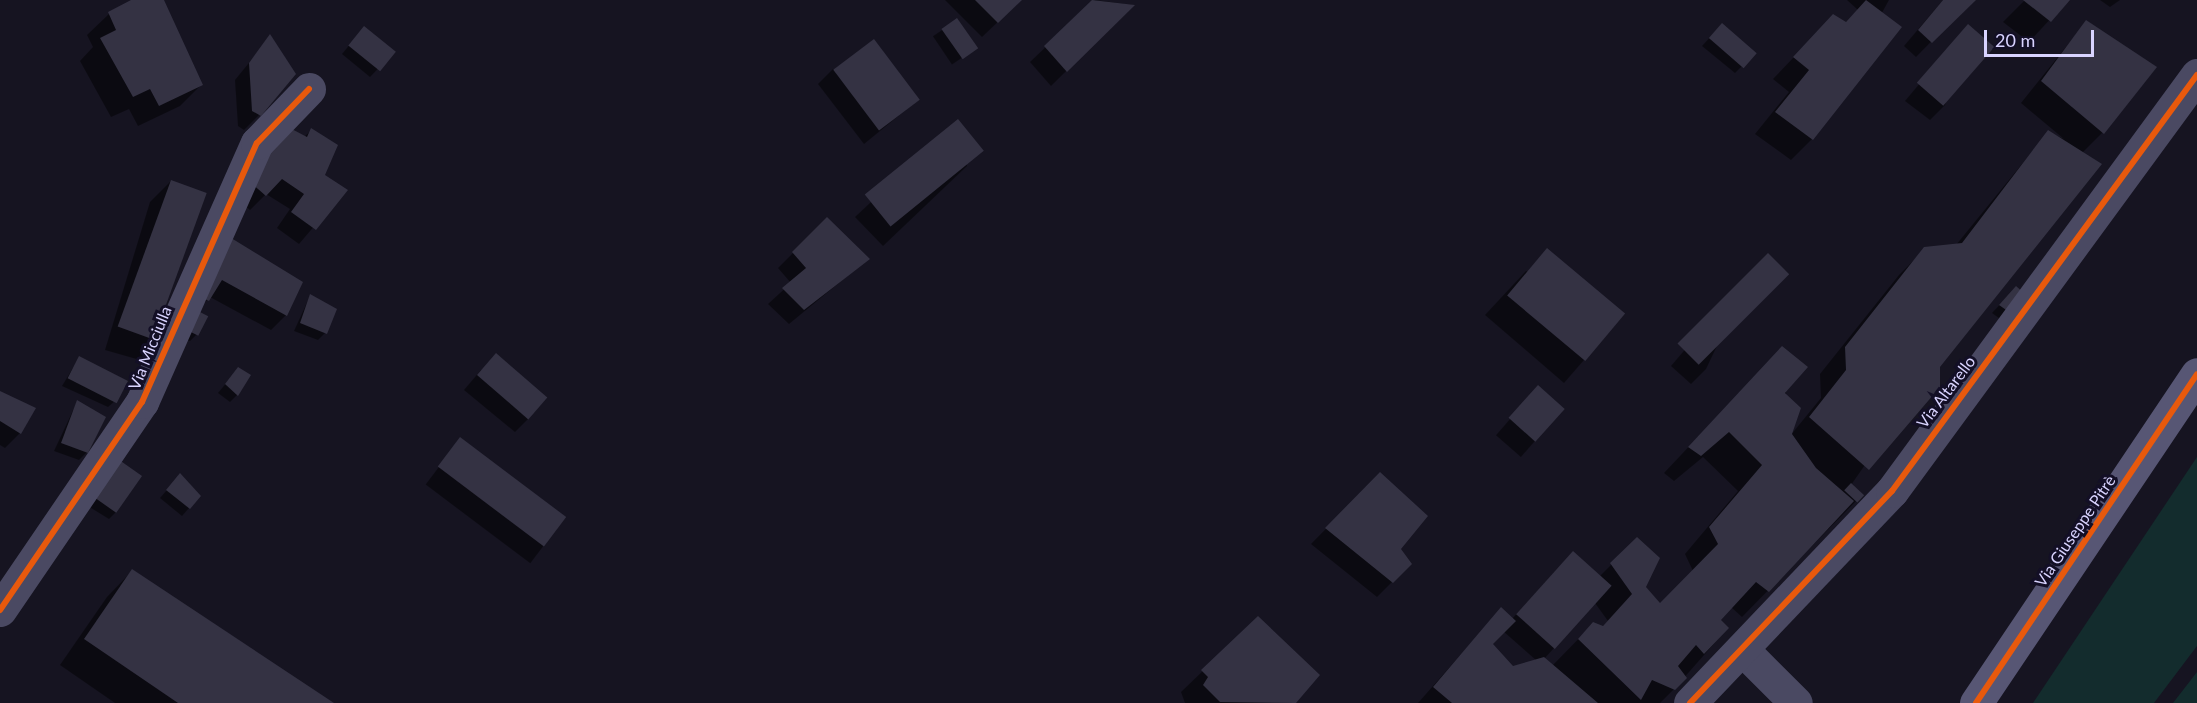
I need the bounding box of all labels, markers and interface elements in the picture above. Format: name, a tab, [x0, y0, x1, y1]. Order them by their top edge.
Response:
scale bar	[1987, 18, 2096, 56]
text: 20 m	[1995, 29, 2035, 51]
street label: Via Micciulla	[124, 303, 176, 393]
street label: Via Altarello	[1913, 352, 1979, 432]
street label: Via Giuseppe Pitrè	[2031, 472, 2119, 590]

